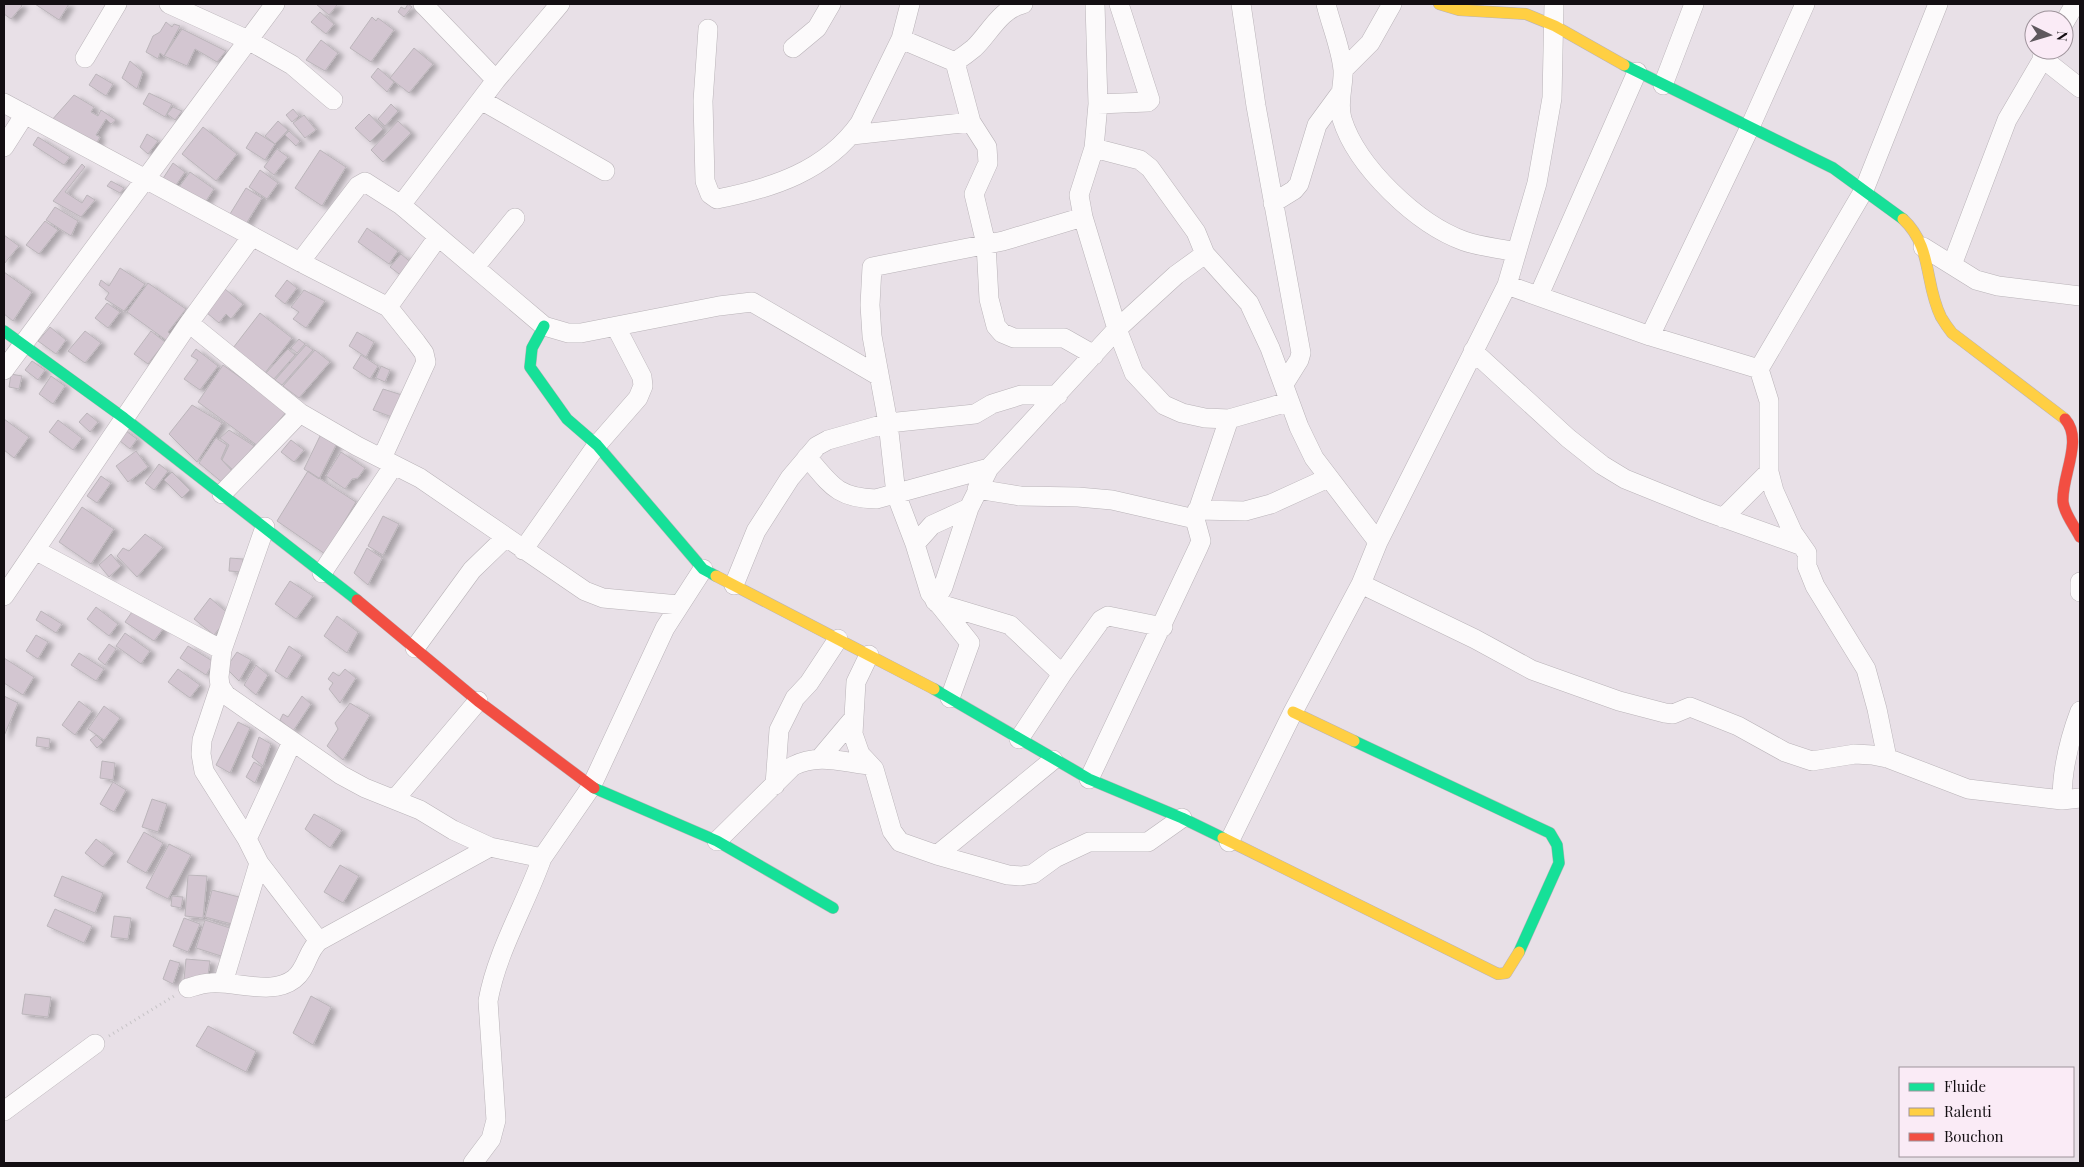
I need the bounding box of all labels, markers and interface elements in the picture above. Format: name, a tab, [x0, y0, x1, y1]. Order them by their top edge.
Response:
north arrow	[2024, 10, 2074, 60]
text: N	[2053, 30, 2072, 42]
legend	[1899, 1067, 2074, 1157]
text: Fluide	[1944, 1076, 1986, 1096]
text: Ralenti	[1944, 1101, 1992, 1121]
text: Bouchon	[1944, 1126, 2004, 1146]

